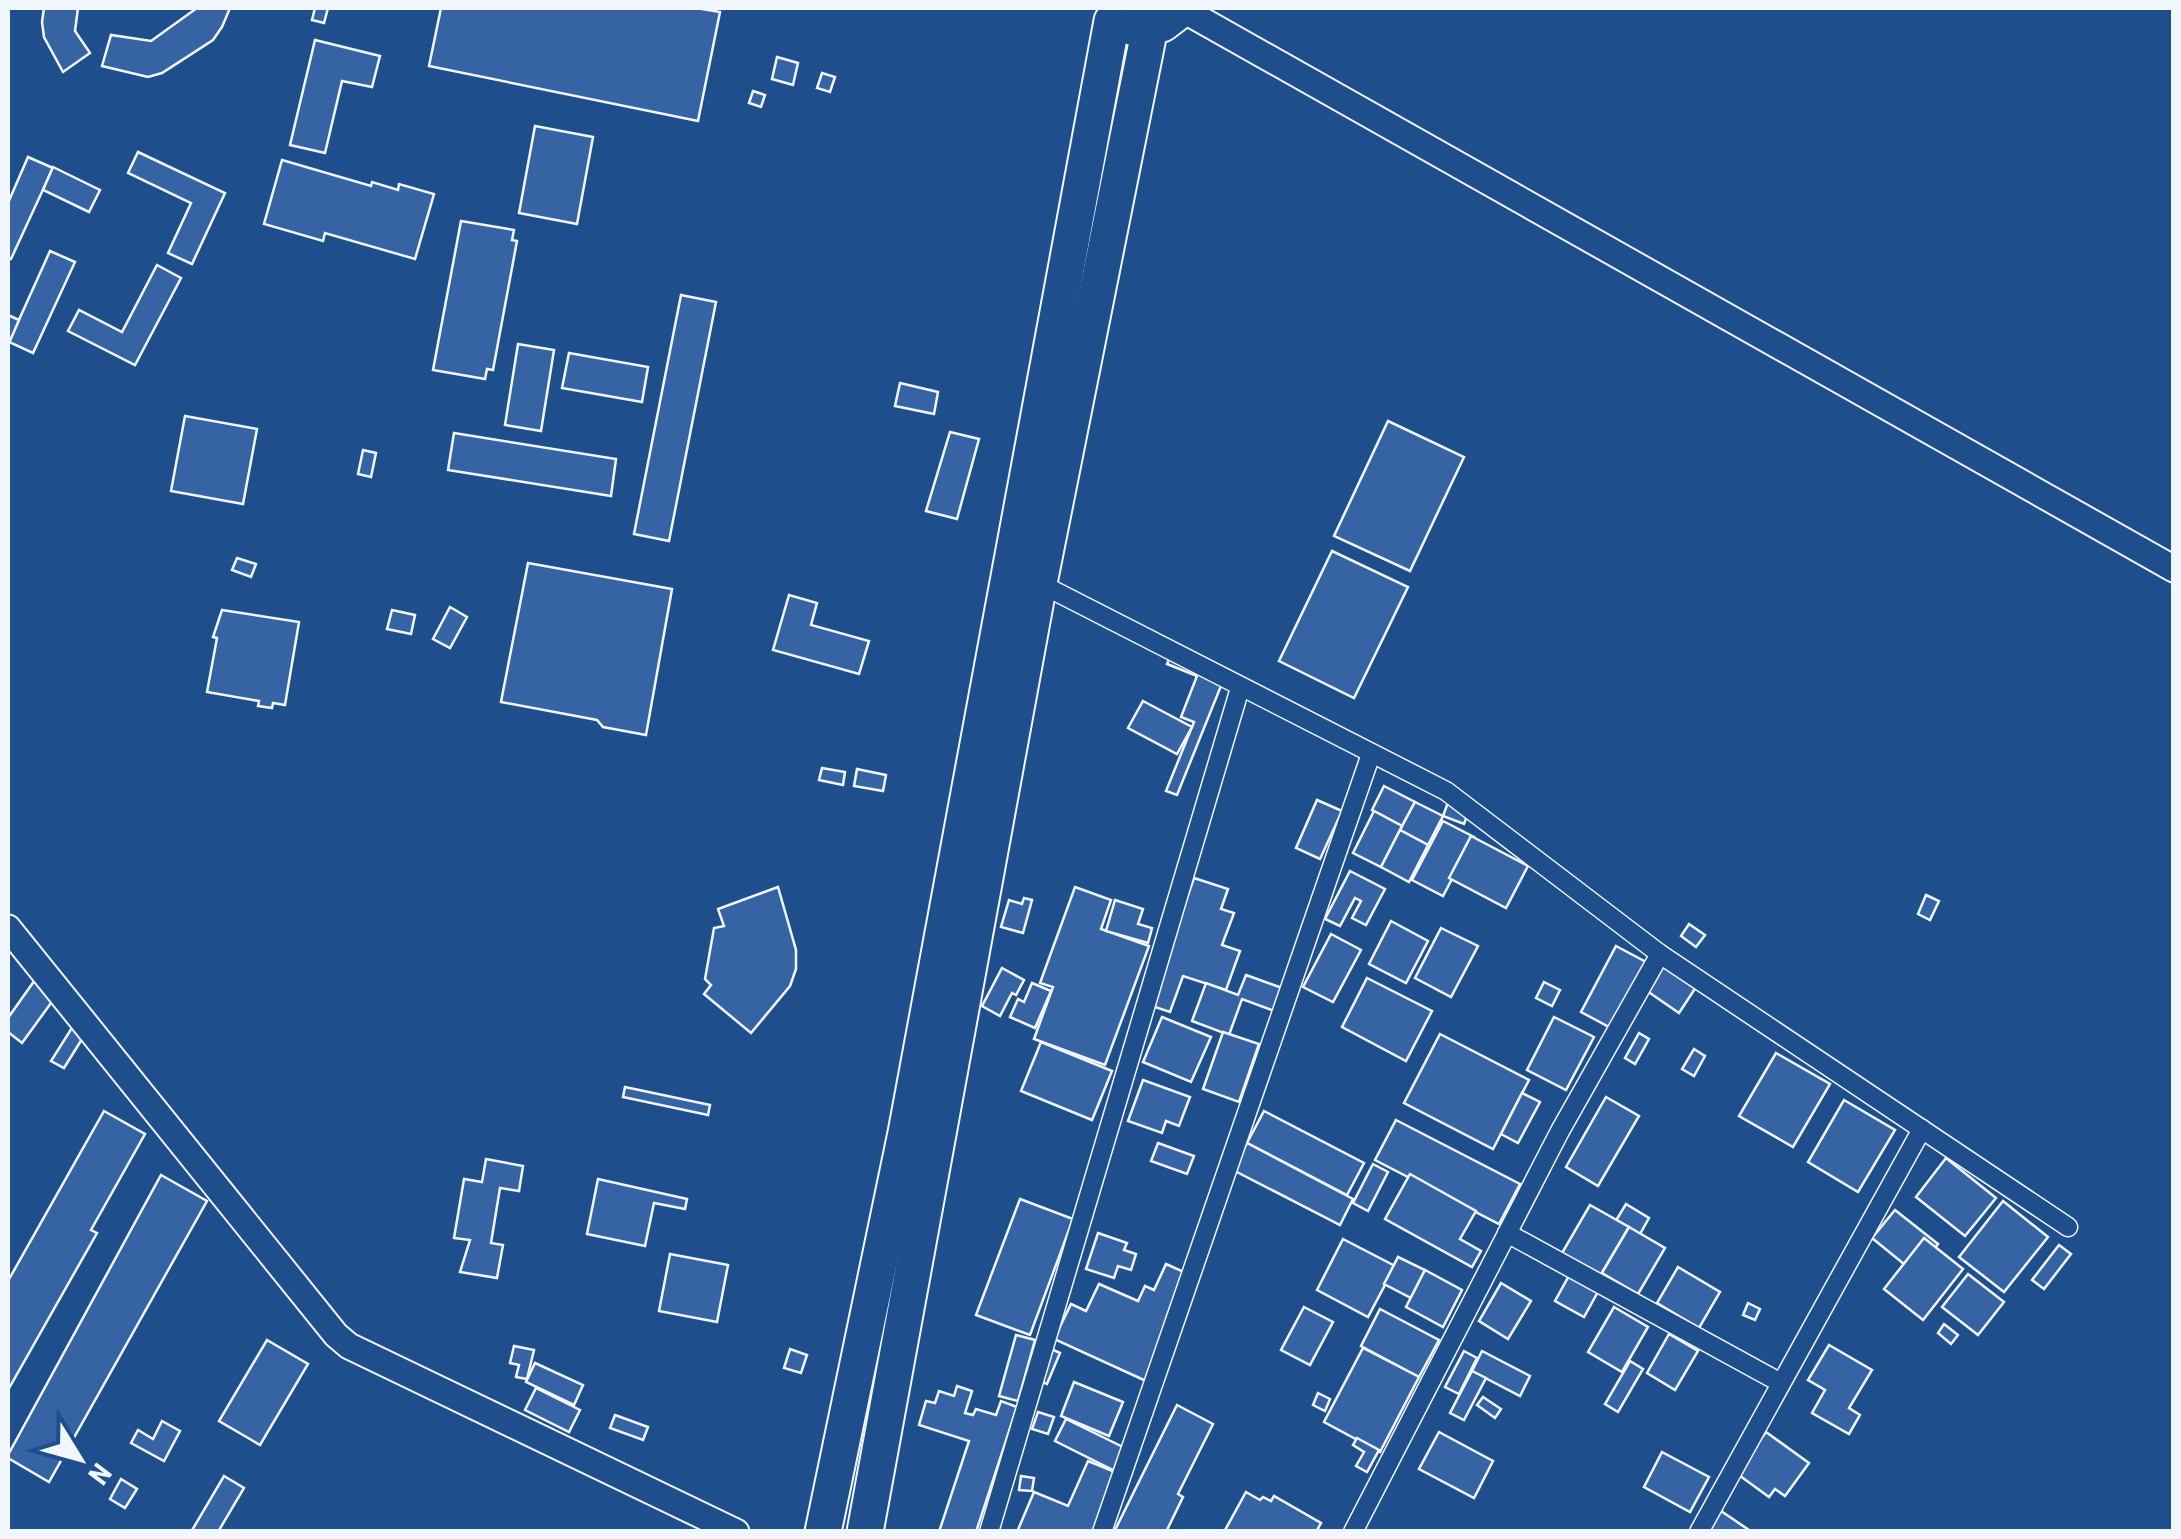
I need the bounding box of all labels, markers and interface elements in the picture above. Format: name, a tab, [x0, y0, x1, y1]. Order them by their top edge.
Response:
north arrow	[30, 1409, 130, 1509]
text: N	[81, 1457, 118, 1491]

